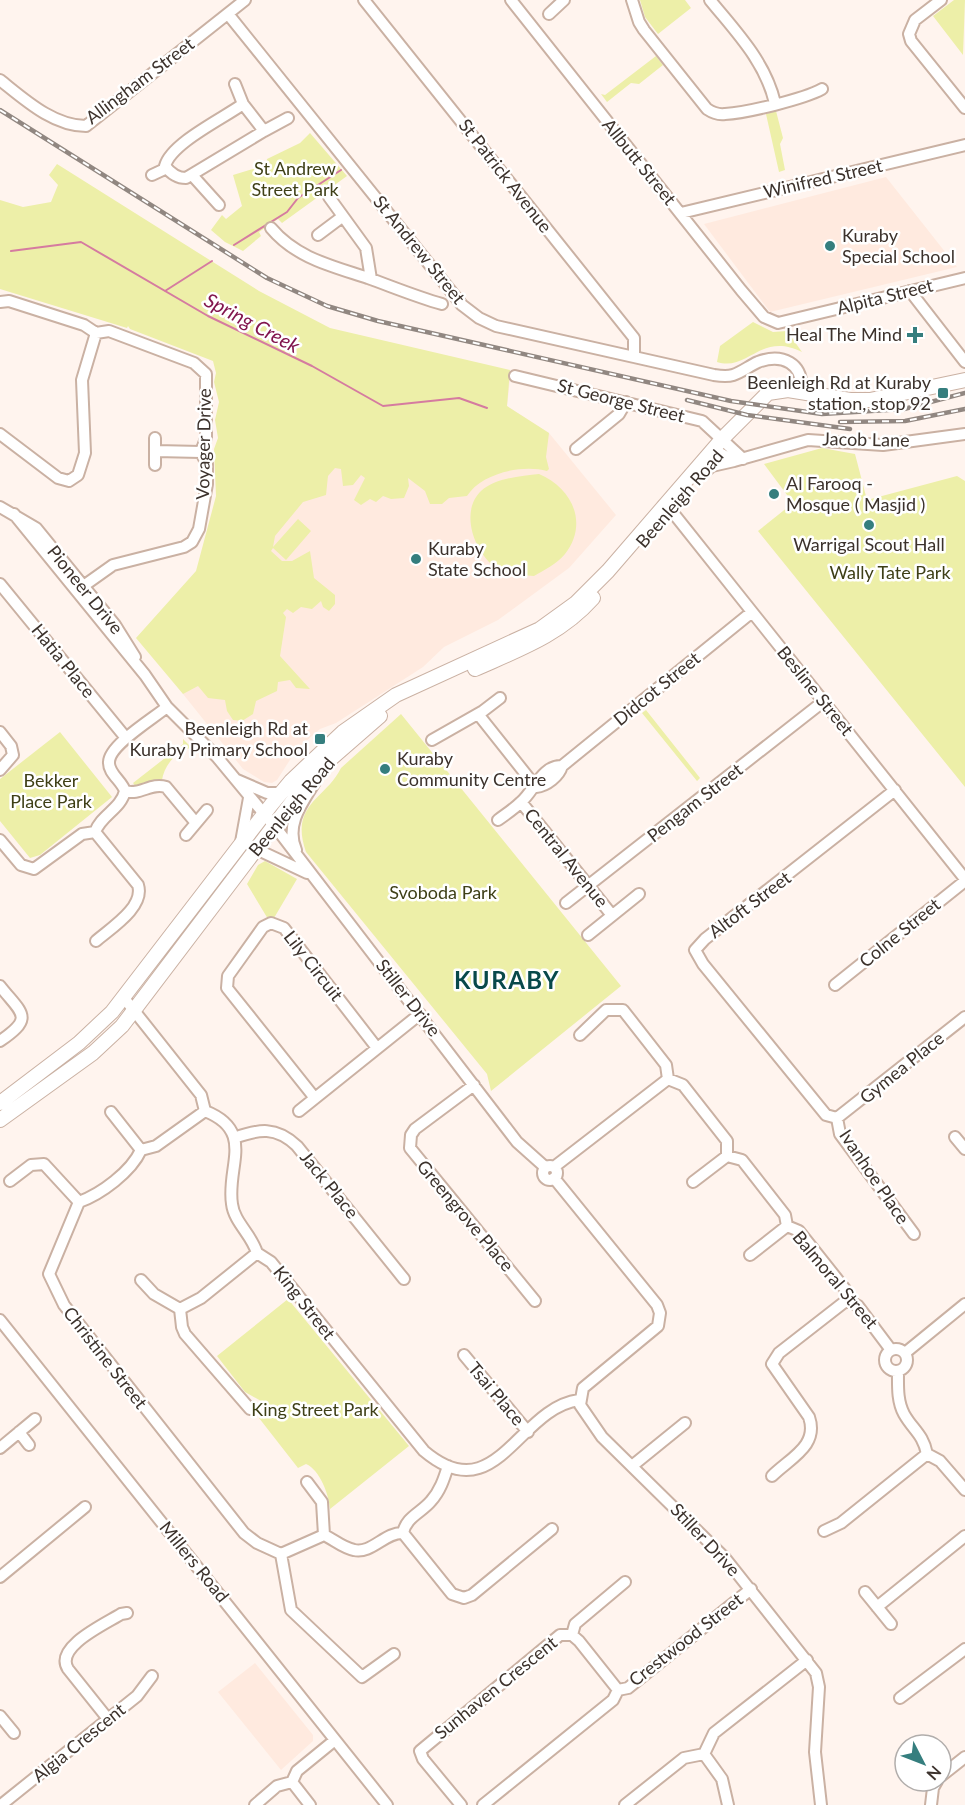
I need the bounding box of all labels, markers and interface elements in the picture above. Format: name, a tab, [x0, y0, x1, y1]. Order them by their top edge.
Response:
street label: Allingham Street	[81, 32, 198, 128]
street label: St Patrick Avenue	[455, 114, 557, 237]
street label: Allbutt Street	[598, 114, 682, 210]
street label: Winifred Street	[761, 154, 885, 202]
park label: St Andrew Street Park	[251, 157, 339, 200]
street label: St Andrew Street	[369, 191, 471, 309]
place label: Kuraby Special School	[842, 224, 955, 267]
marker: Kuraby Special School	[823, 239, 837, 253]
street label: Alpita Street	[834, 273, 936, 319]
water label: Spring Creek	[201, 287, 305, 357]
place label: Heal The Mind	[786, 323, 902, 345]
marker: Heal The Mind	[906, 326, 924, 344]
place label: Beenleigh Rd at Kuraby station, stop 92	[747, 371, 932, 414]
street label: St George Street	[555, 374, 688, 427]
marker: Beenleigh Rd at Kuraby station, stop 92	[936, 386, 950, 400]
street label: Voyager Drive	[191, 388, 215, 500]
street label: Jacob Lane	[822, 427, 910, 451]
street label: Beenleigh Road	[631, 445, 728, 552]
place label: Al Farooq - Mosque ( Masjid )	[786, 472, 925, 515]
marker: Al Farooq - Mosque ( Masjid )	[767, 487, 781, 501]
marker: Warrigal Scout Hall	[862, 518, 876, 532]
place label: Warrigal Scout Hall	[793, 533, 945, 555]
place label: Kuraby State School	[428, 537, 526, 580]
street label: Pioneer Drive	[43, 540, 128, 638]
marker: Kuraby State School	[409, 552, 423, 566]
park label: Wally Tate Park	[829, 561, 951, 583]
street label: Hatia Place	[27, 619, 100, 702]
street label: Besline Street	[773, 641, 859, 740]
street label: Didcot Street	[609, 646, 704, 730]
place label: Beenleigh Rd at Kuraby Primary School	[130, 717, 309, 760]
marker: Beenleigh Rd at Kuraby Primary School	[313, 732, 327, 746]
place label: Kuraby Community Centre	[397, 747, 546, 790]
street label: Beenleigh Road	[243, 752, 339, 860]
street label: Pengam Street	[642, 758, 747, 846]
marker: Kuraby Community Centre	[378, 762, 392, 776]
park label: Bekker Place Park	[10, 769, 93, 812]
street label: Central Avenue	[520, 803, 613, 911]
street label: Altoft Street	[704, 866, 795, 942]
park label: Svoboda Park	[389, 881, 498, 903]
street label: Colne Street	[854, 893, 945, 972]
street label: Lily Circuit	[280, 926, 348, 1005]
street label: Stiller Drive	[372, 954, 446, 1040]
district label: KURABY	[454, 965, 560, 994]
street label: Gymea Place	[855, 1027, 948, 1108]
street label: Ivanhoe Place	[835, 1125, 914, 1228]
street label: Jack Place	[296, 1146, 364, 1223]
street label: Greengrove Place	[413, 1155, 519, 1276]
street label: Balmoral Street	[788, 1226, 884, 1333]
street label: King Street	[269, 1261, 341, 1344]
street label: Christine Street	[59, 1302, 153, 1413]
street label: Tsai Place	[464, 1357, 530, 1430]
park label: King Street Park	[251, 1398, 380, 1420]
street label: Stiller Drive	[666, 1498, 745, 1581]
street label: Millers Road	[155, 1516, 234, 1606]
street label: Crestwood Street	[624, 1588, 747, 1690]
street label: Sunhaven Crescent	[430, 1631, 562, 1743]
street label: Algia Crescent	[27, 1698, 130, 1786]
north arrow	[893, 1733, 953, 1793]
text: N	[923, 1762, 946, 1784]

